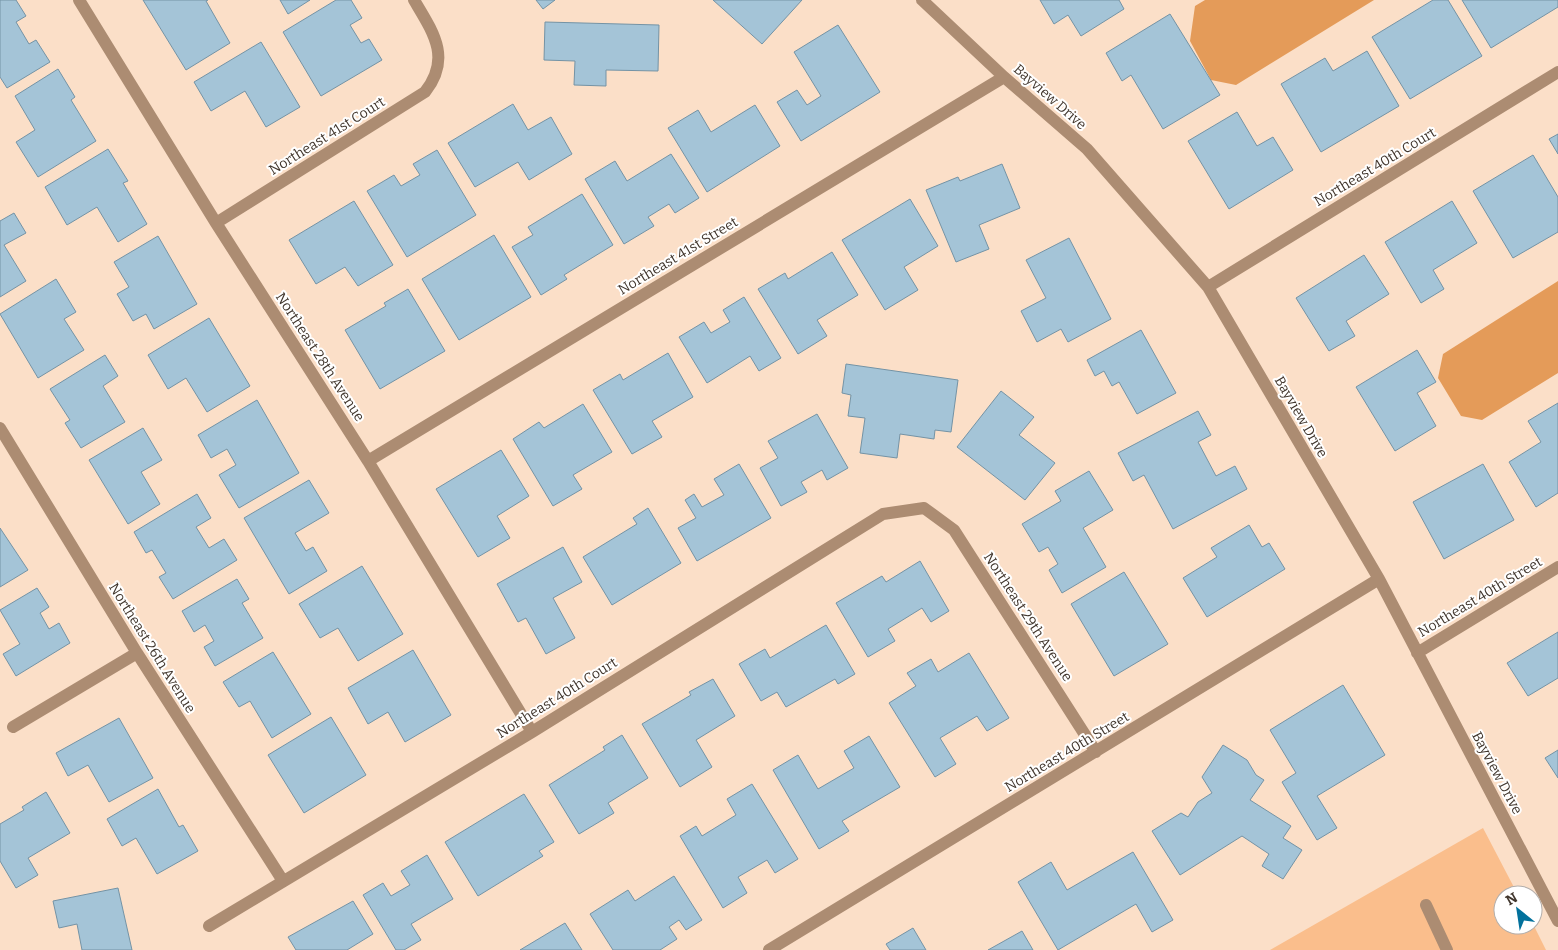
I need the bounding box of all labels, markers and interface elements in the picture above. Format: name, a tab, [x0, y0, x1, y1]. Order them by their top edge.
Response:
street label: Bayview Drive	[1010, 61, 1090, 133]
street label: Northeast 41st Court	[266, 93, 388, 179]
street label: Northeast 40th Court	[1311, 124, 1439, 210]
street label: Northeast 41st Street	[615, 214, 741, 298]
street label: Northeast 28th Avenue	[272, 289, 368, 425]
street label: Bayview Drive	[1271, 373, 1331, 461]
street label: Northeast 29th Avenue	[980, 549, 1076, 685]
street label: Northeast 40th Street	[1415, 553, 1545, 641]
street label: Northeast 26th Avenue	[105, 580, 199, 716]
street label: Northeast 40th Court	[494, 654, 620, 742]
street label: Northeast 40th Street	[1002, 708, 1132, 796]
street label: Bayview Drive	[1468, 729, 1526, 817]
north arrow	[1493, 885, 1543, 935]
text: N	[1503, 889, 1521, 909]

